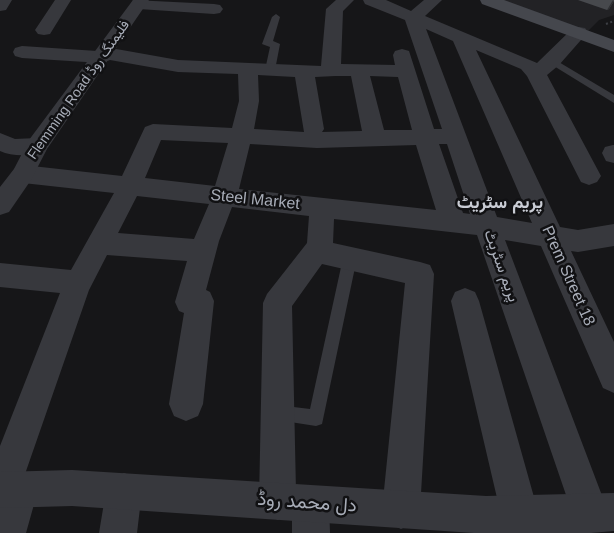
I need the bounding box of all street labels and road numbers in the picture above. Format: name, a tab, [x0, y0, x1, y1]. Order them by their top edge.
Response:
street label: Flemming Road فلیمنگ روڈ	[25, 17, 133, 163]
street label: Steel Market	[209, 186, 301, 214]
street label: Prem Street 18	[537, 223, 599, 329]
street label: پریم سٹریٹ	[479, 227, 523, 305]
street label: دل محمد روڈ	[257, 488, 357, 518]

